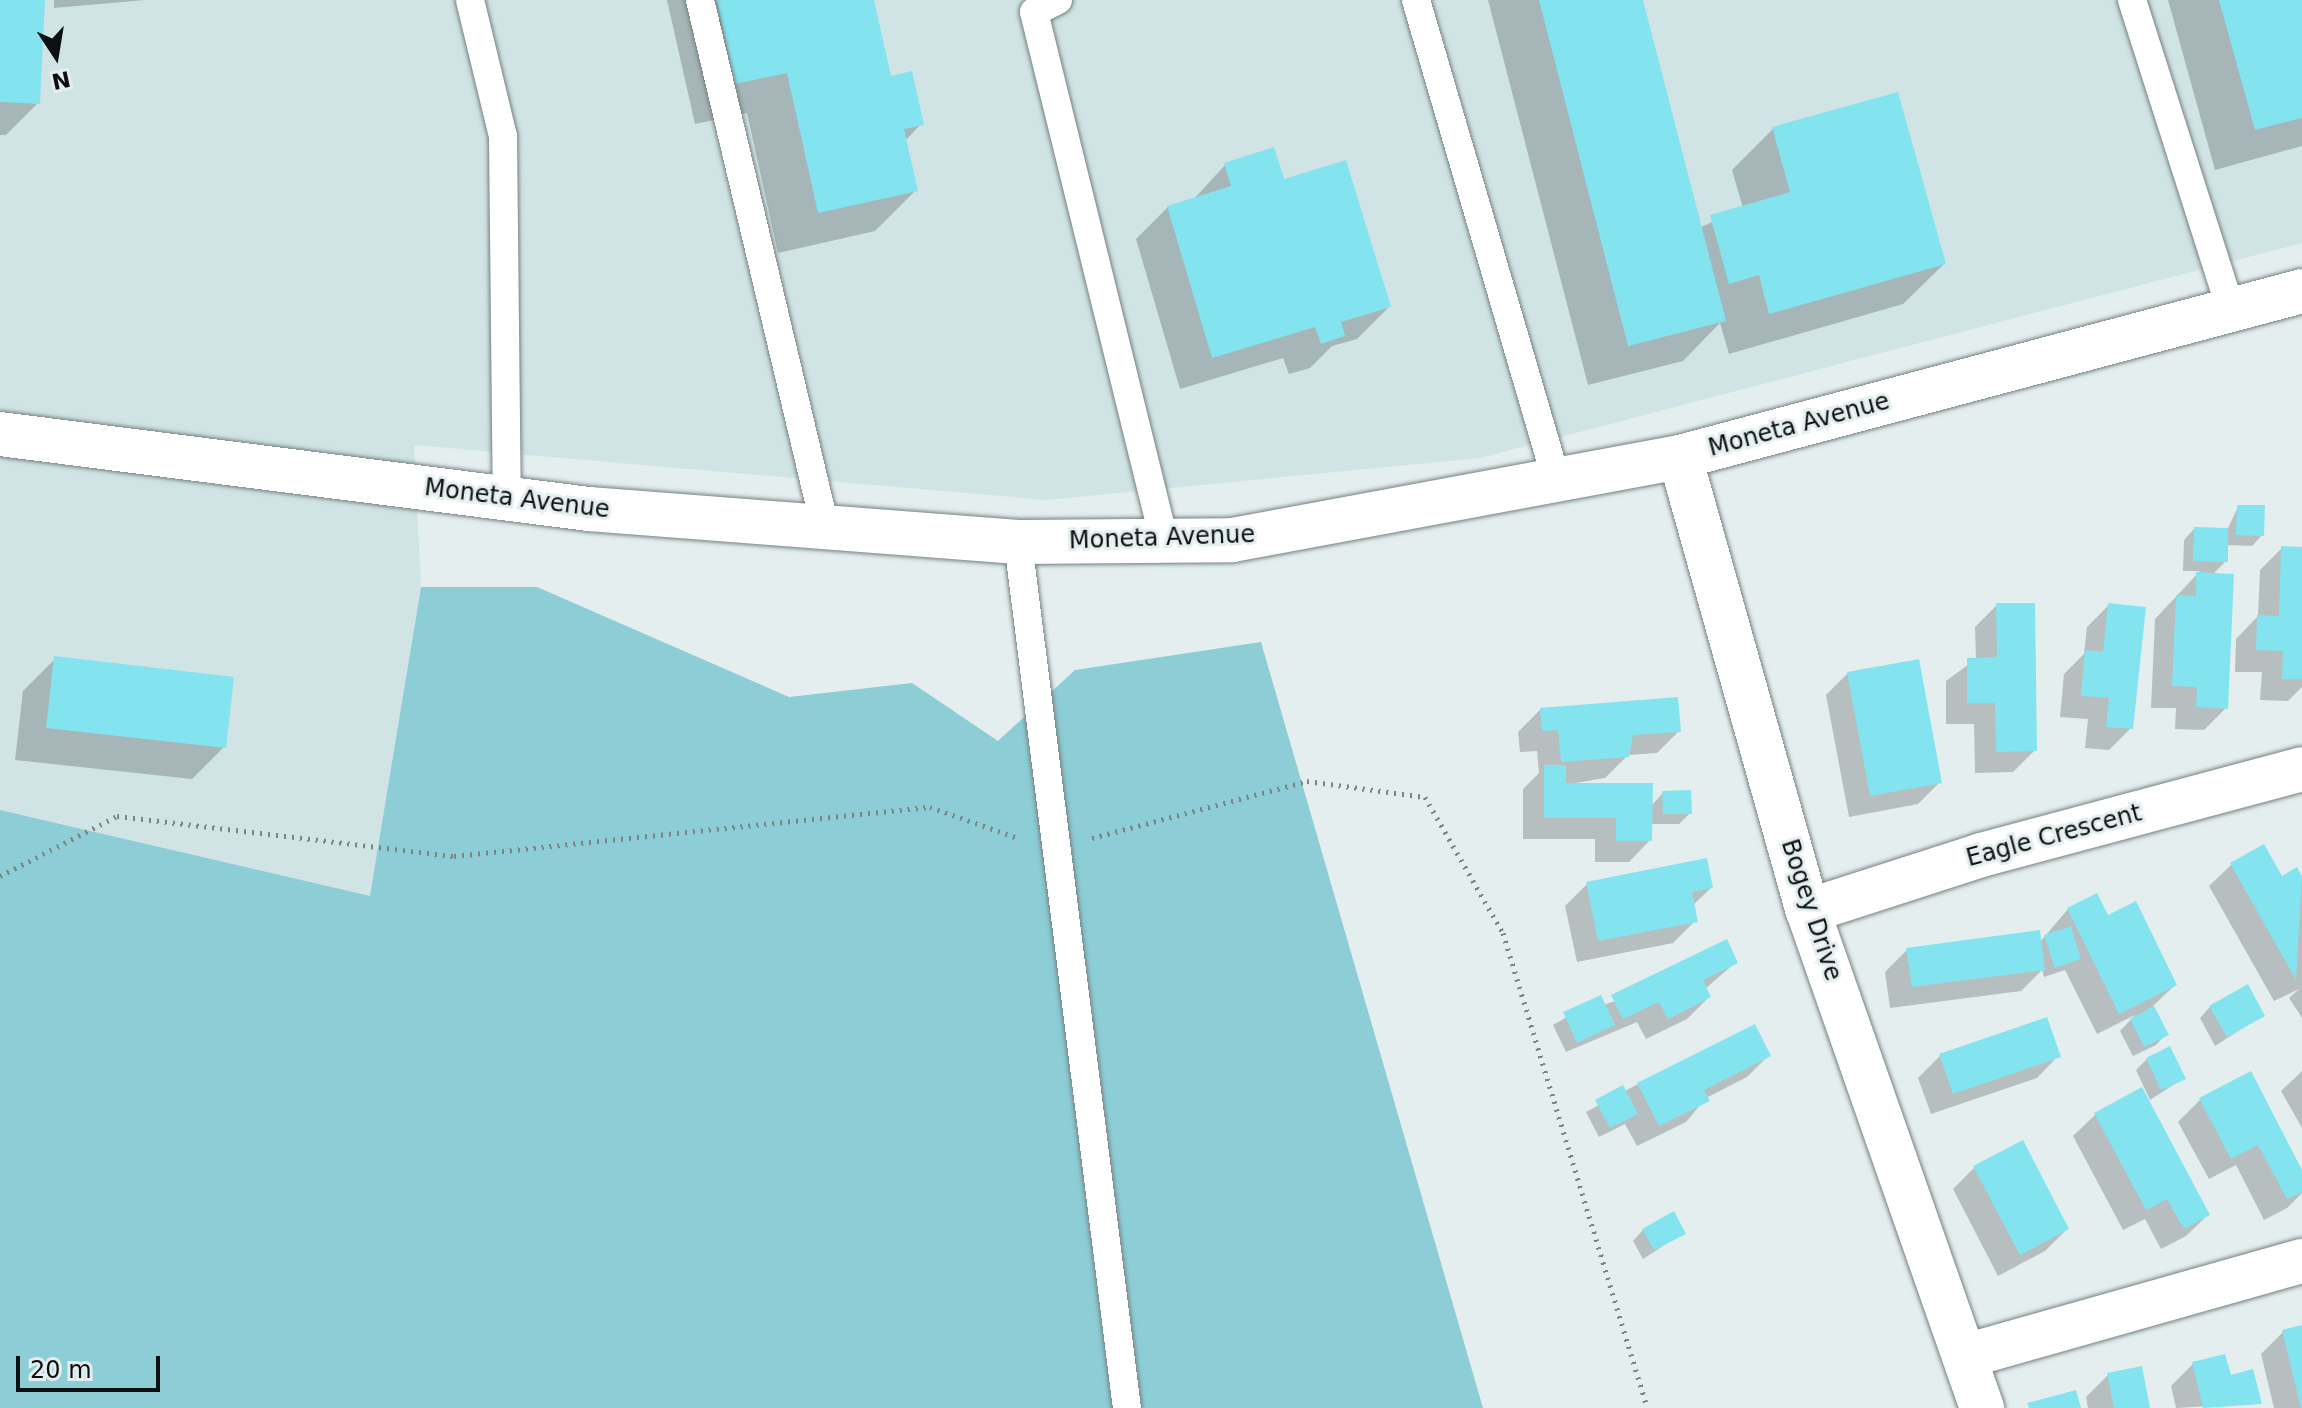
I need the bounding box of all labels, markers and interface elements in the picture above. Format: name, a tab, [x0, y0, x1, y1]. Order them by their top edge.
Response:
north arrow	[16, 16, 96, 96]
text: N	[49, 66, 73, 94]
street label: Moneta Avenue	[1705, 387, 1893, 463]
street label: Moneta Avenue	[423, 473, 611, 525]
street label: Moneta Avenue	[1068, 520, 1256, 556]
street label: Eagle Crescent	[1963, 799, 2145, 873]
street label: Bogey Drive	[1775, 836, 1847, 984]
scale bar	[20, 1340, 164, 1390]
text: 20 m	[30, 1356, 92, 1384]

